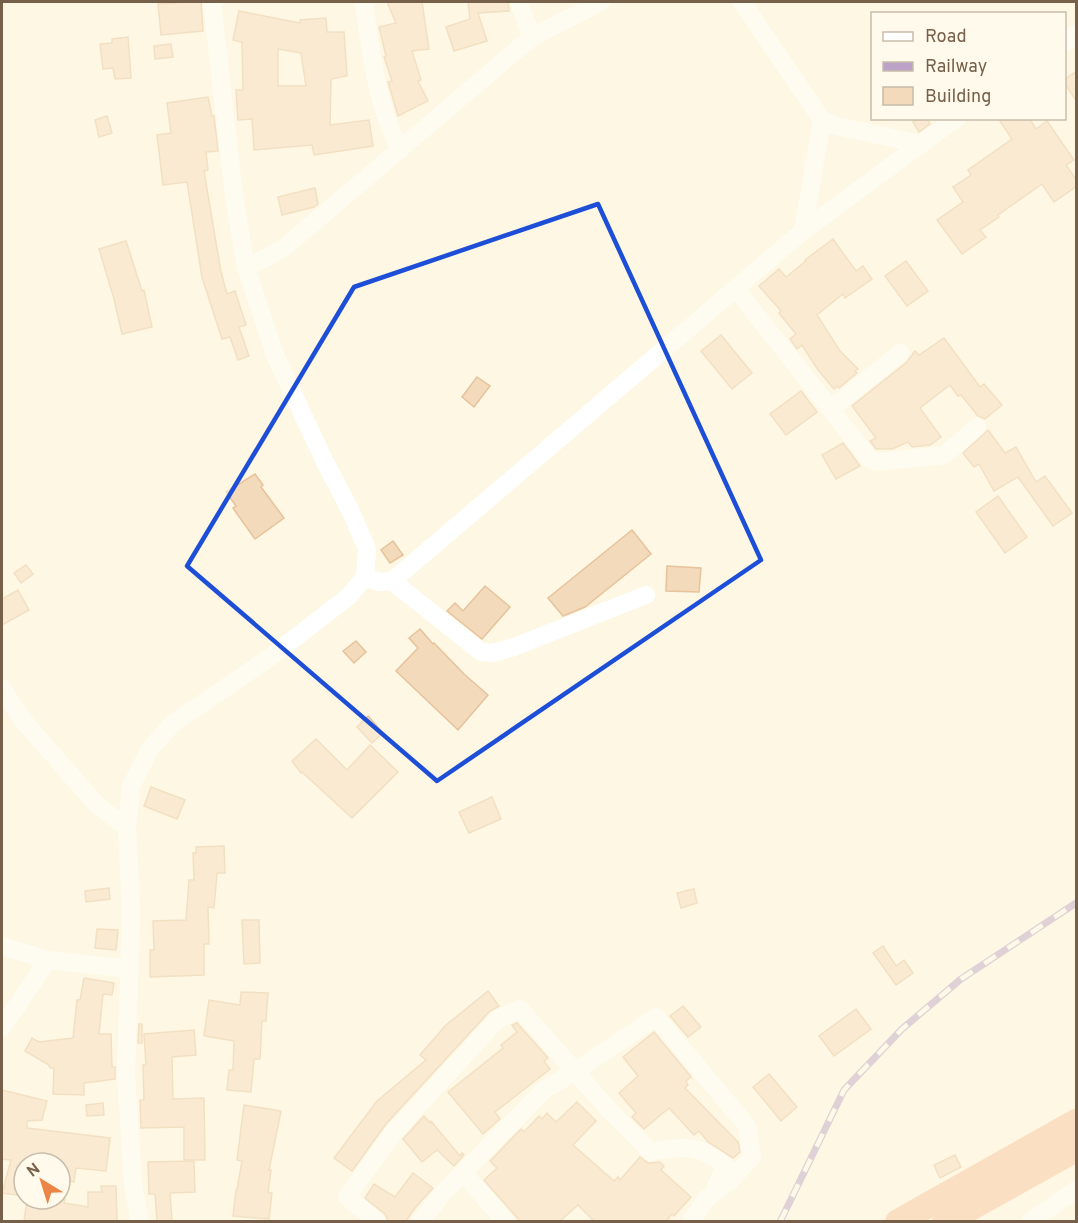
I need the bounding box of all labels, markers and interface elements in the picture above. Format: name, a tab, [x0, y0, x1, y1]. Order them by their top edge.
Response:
legend	[871, 12, 1066, 120]
text: Road	[925, 26, 967, 49]
text: Railway	[925, 56, 987, 79]
text: Building	[925, 86, 991, 109]
north arrow	[12, 1151, 72, 1211]
text: N	[23, 1159, 45, 1182]

